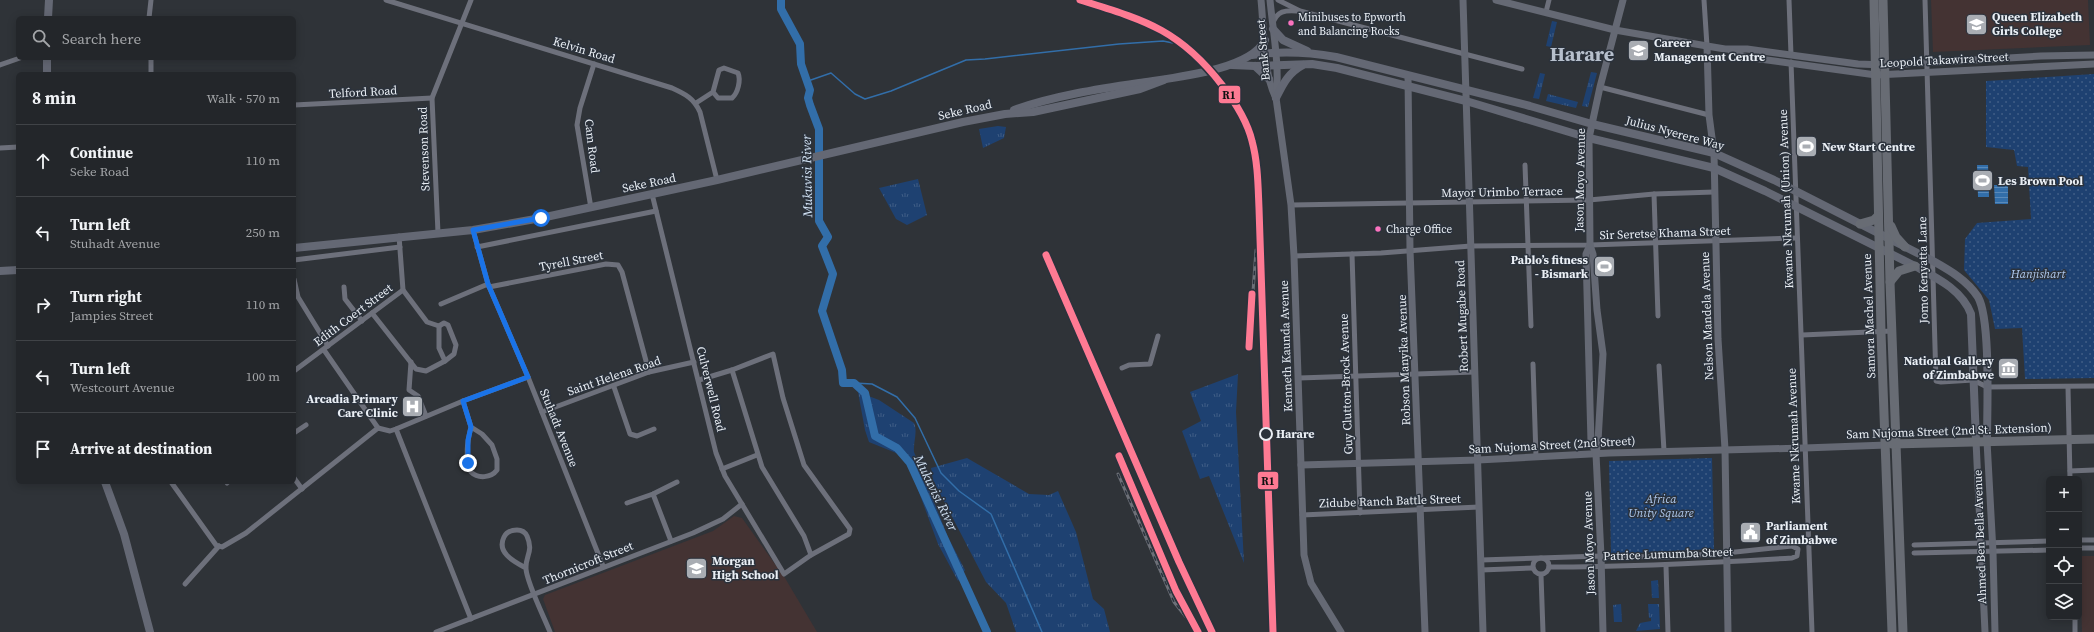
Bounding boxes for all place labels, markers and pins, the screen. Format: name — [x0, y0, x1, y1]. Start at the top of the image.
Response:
place label: Queen Elizabeth Girls College — [1992, 9, 2083, 39]
place label: Minibuses to Epworth and Balancing Rocks — [1298, 10, 1406, 39]
school or university icon: Queen Elizabeth Girls College — [1964, 11, 1990, 37]
marker: Minibuses to Epworth and Balancing Rocks — [1286, 18, 1296, 28]
place label: Career Management Centre — [1654, 35, 1765, 65]
school or university icon: Career Management Centre — [1626, 37, 1652, 63]
sports icon: New Start Centre — [1793, 134, 1819, 160]
place label: New Start Centre — [1822, 139, 1915, 155]
sports icon: Les Brown Pool — [1970, 168, 1996, 194]
place label: Les Brown Pool — [1998, 173, 2083, 189]
place label: Charge Office — [1386, 222, 1453, 237]
marker: Charge Office — [1373, 224, 1383, 234]
place label: Pablo’s fitness - Bismark — [1511, 252, 1589, 282]
sports icon: Pablo’s fitness - Bismark — [1591, 254, 1617, 280]
place label: National Gallery of Zimbabwe — [1904, 353, 1995, 383]
museum icon: National Gallery of Zimbabwe — [1996, 355, 2022, 381]
place label: Arcadia Primary Care Clinic — [306, 391, 399, 421]
hospital icon: Arcadia Primary Care Clinic — [400, 393, 426, 419]
place label: Harare — [1276, 426, 1315, 442]
marker: Harare — [1259, 427, 1273, 441]
place label: Parliament of Zimbabwe — [1766, 518, 1837, 548]
public building icon: Parliament of Zimbabwe — [1737, 520, 1763, 546]
place label: Morgan High School — [712, 553, 779, 583]
school or university icon: Morgan High School — [683, 555, 709, 581]

